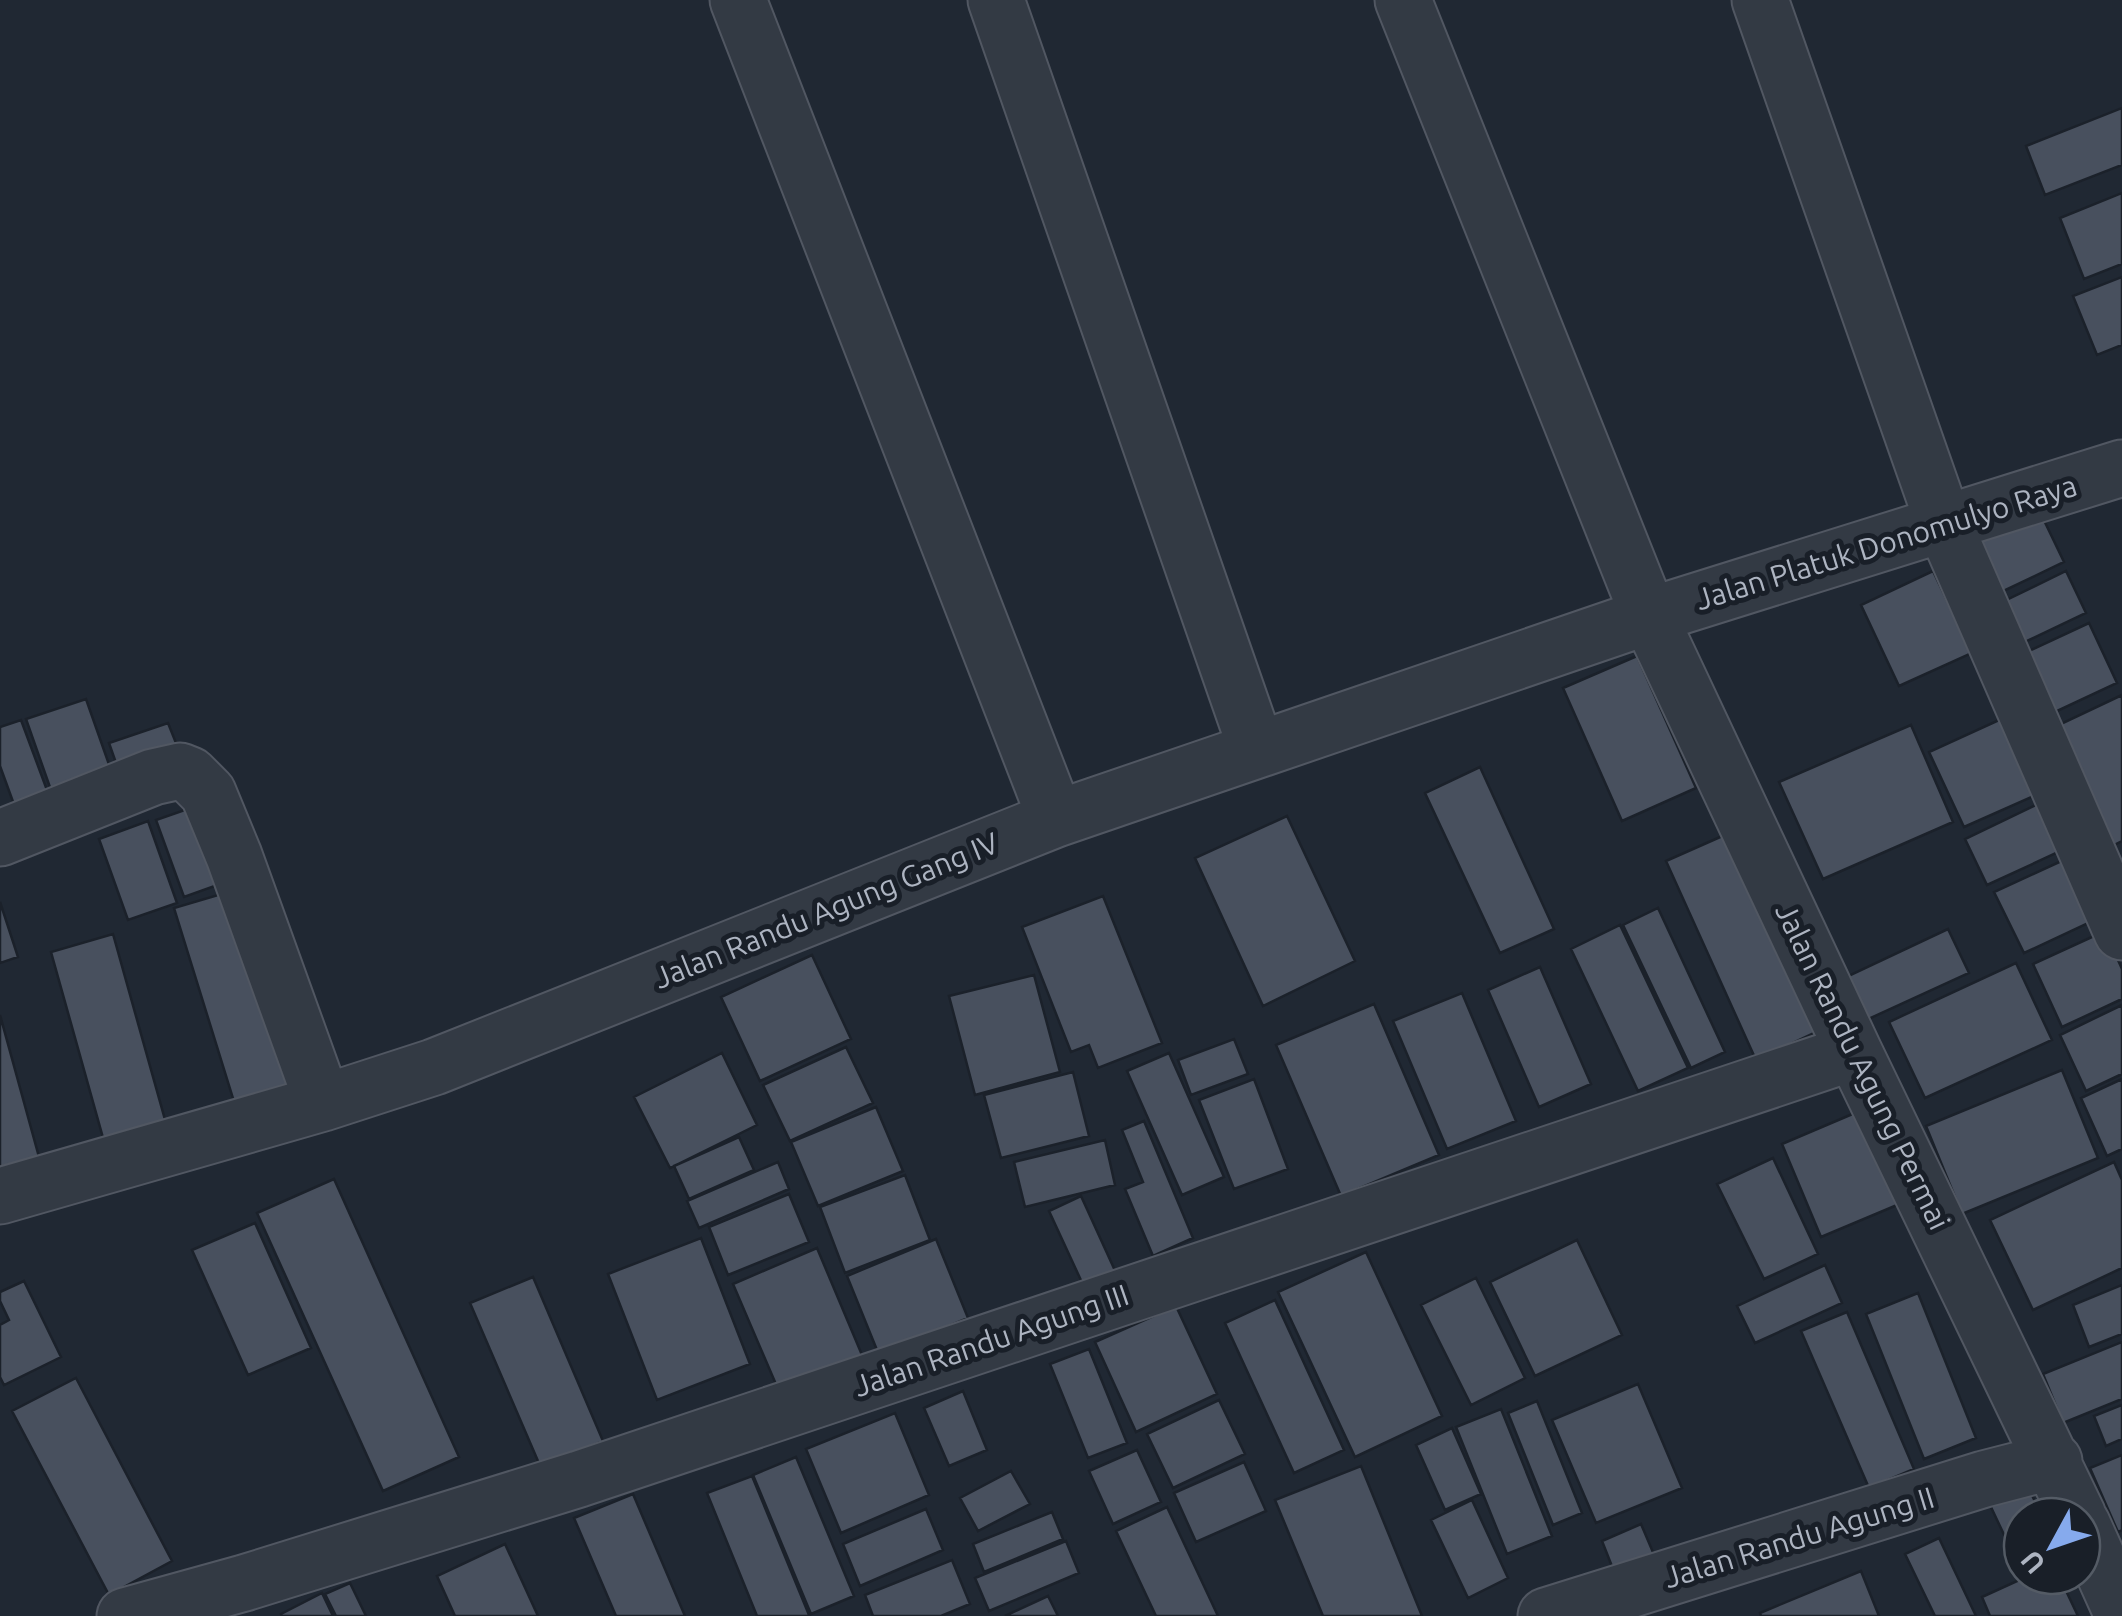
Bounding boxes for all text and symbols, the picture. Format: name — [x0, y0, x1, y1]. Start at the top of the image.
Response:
street label: Jalan Platuk Donomulyo Raya — [1691, 468, 2081, 616]
street label: Jalan Randu Agung Gang IV — [649, 825, 1003, 995]
street label: Jalan Randu Agung Permai — [1769, 897, 1957, 1235]
street label: Jalan Randu Agung III — [849, 1277, 1133, 1403]
street label: Jalan Randu Agung II — [1660, 1480, 1938, 1594]
north arrow — [2002, 1496, 2102, 1596]
text: U — [2014, 1545, 2051, 1580]

